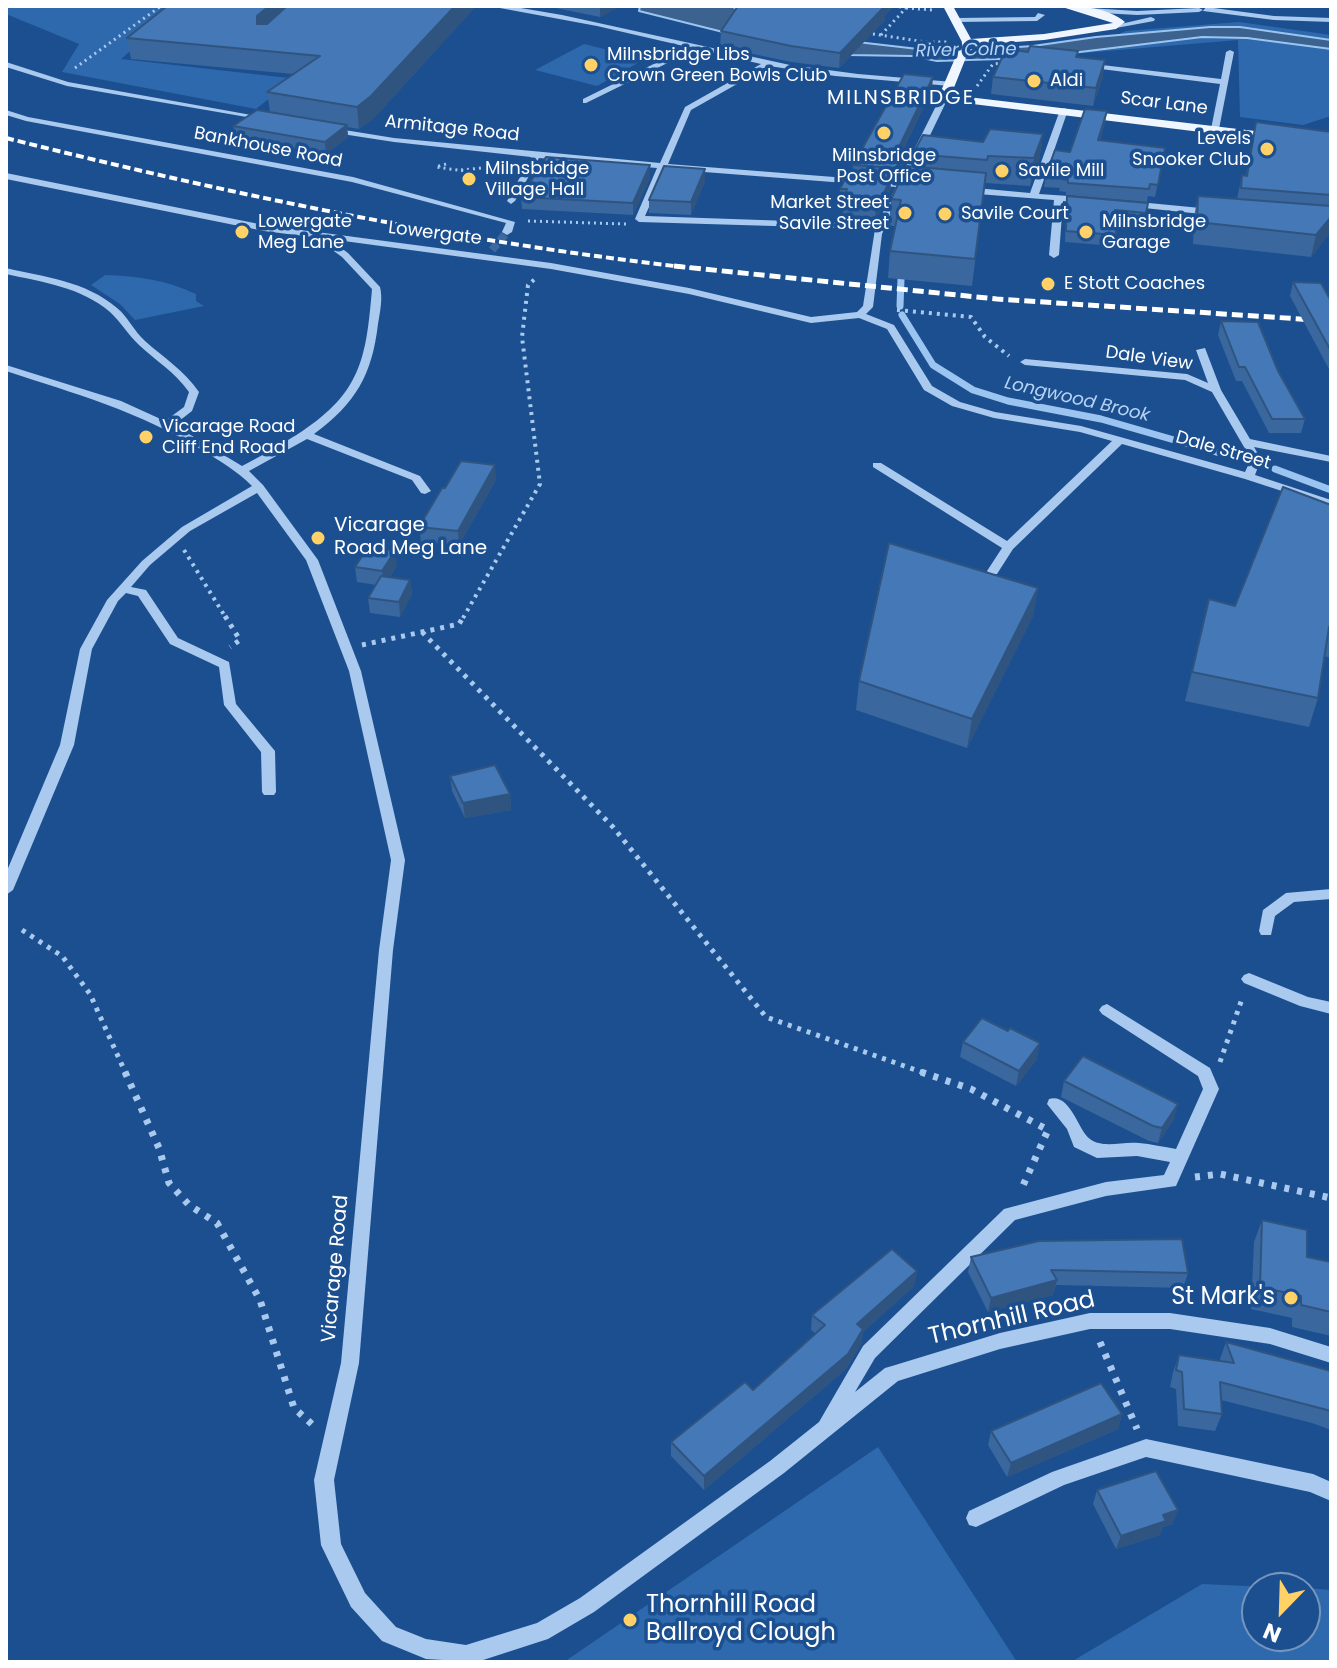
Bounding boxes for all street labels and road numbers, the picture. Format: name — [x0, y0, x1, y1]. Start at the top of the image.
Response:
street label: Scar Lane — [1119, 88, 1209, 120]
street label: Armitage Road — [384, 111, 520, 147]
street label: Bankhouse Road — [192, 123, 344, 173]
street label: Lowergate — [387, 218, 483, 250]
street label: Dale View — [1104, 342, 1194, 376]
street label: Dale Street — [1173, 427, 1273, 475]
street label: Vicarage Road — [318, 1194, 354, 1344]
street label: Thornhill Road — [926, 1286, 1098, 1352]

